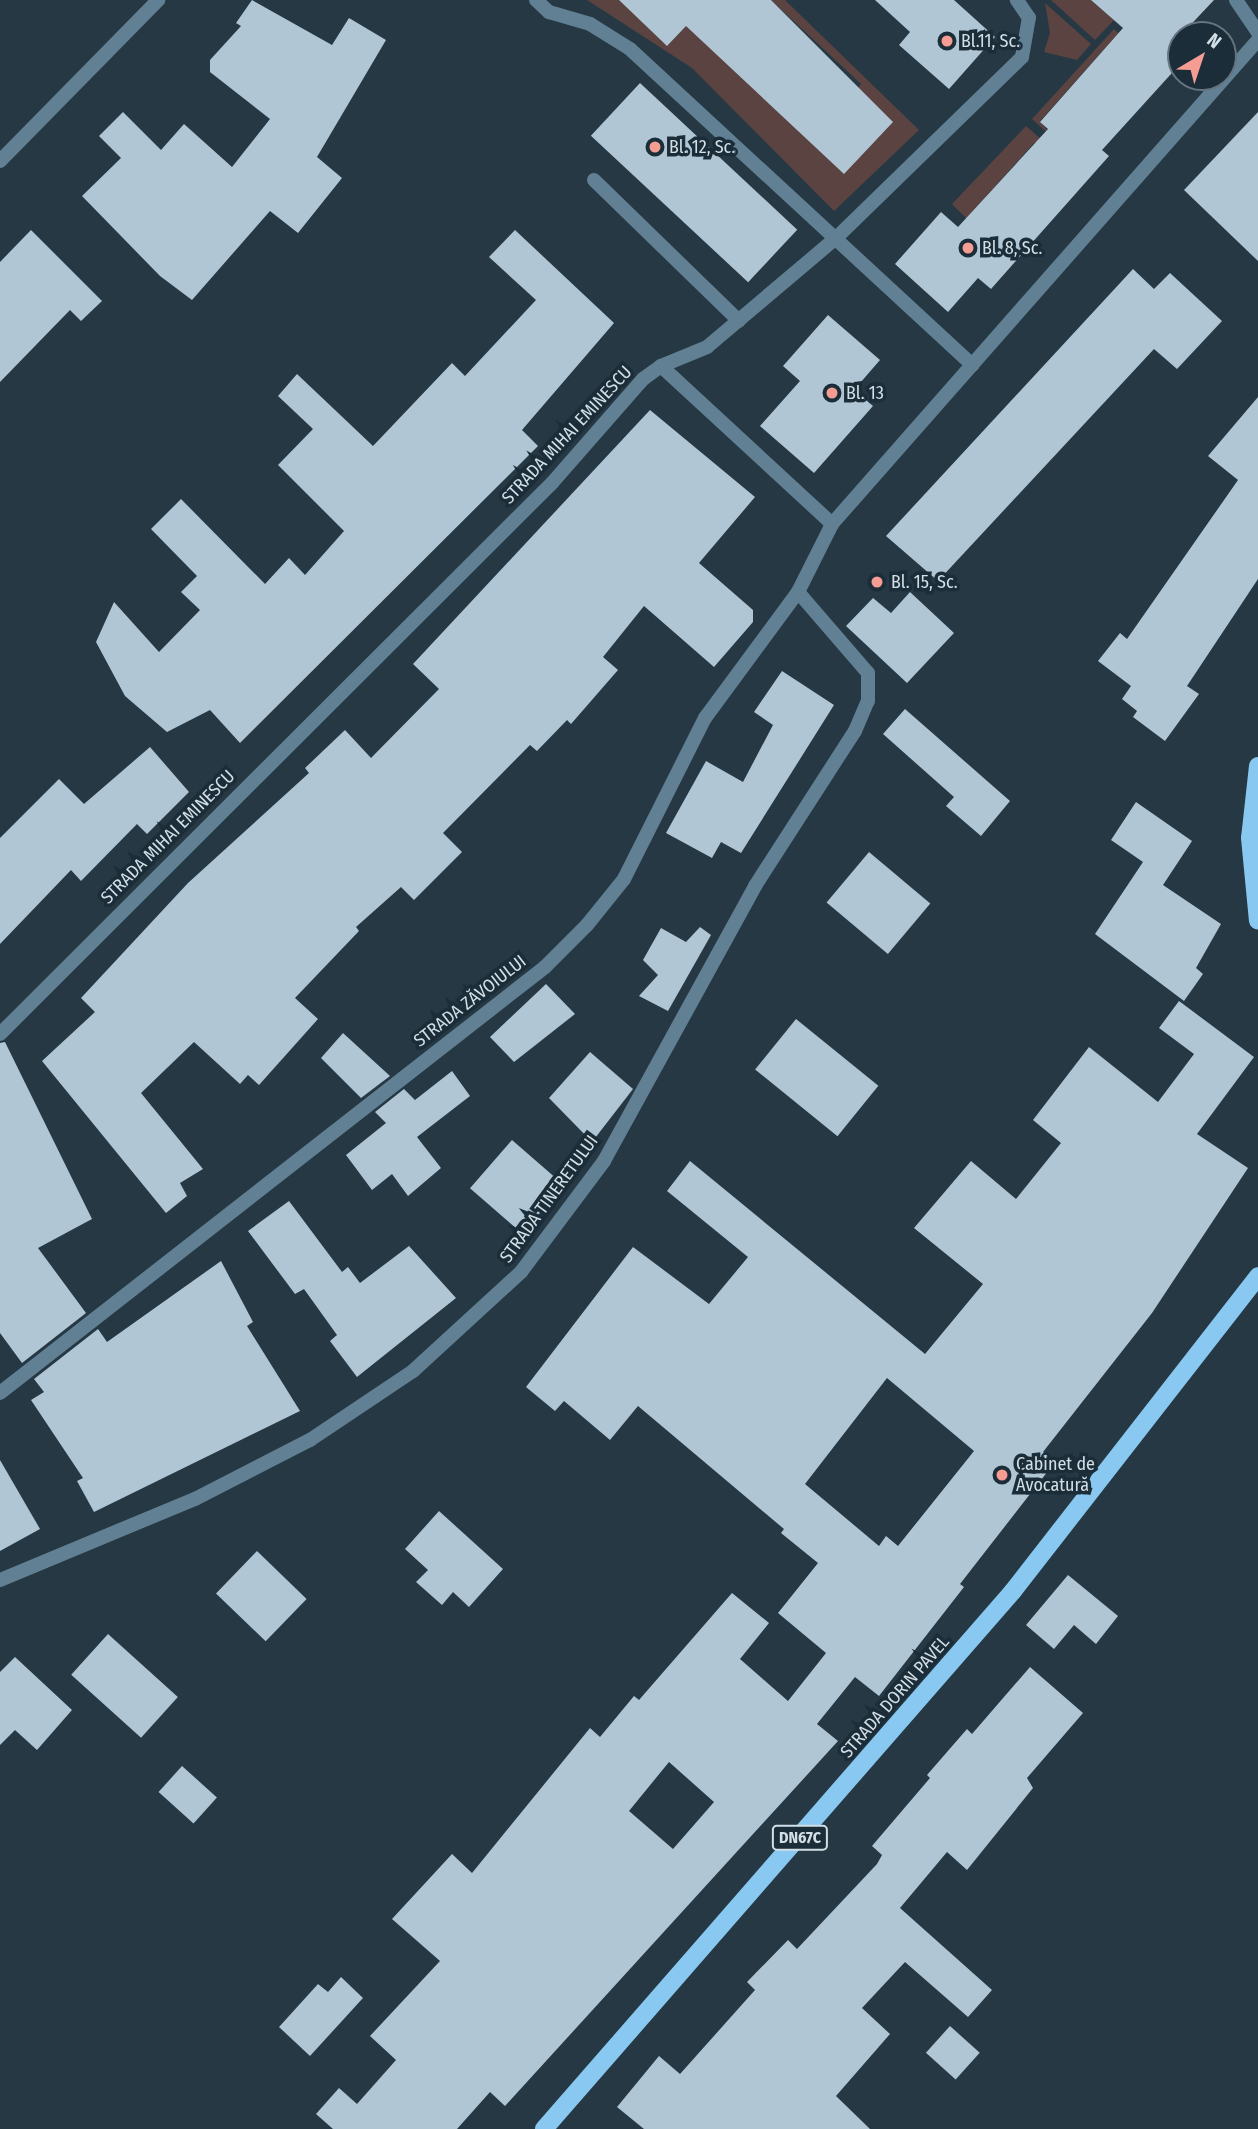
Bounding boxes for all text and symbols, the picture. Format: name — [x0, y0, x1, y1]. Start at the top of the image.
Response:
north arrow — [1167, 21, 1237, 91]
text: N — [1203, 28, 1226, 53]
place label: Bl.11, Sc. — [961, 30, 1020, 52]
marker: Bl.11, Sc. — [939, 33, 955, 49]
place label: Bl. 12, Sc. — [669, 136, 735, 158]
marker: Bl. 12, Sc. — [647, 139, 663, 155]
place label: Bl. 8, Sc. — [982, 237, 1042, 259]
marker: Bl. 8, Sc. — [960, 240, 976, 256]
street label: STRADA MIHAI EMINESCU — [498, 362, 636, 508]
place label: Bl. 13 — [846, 382, 884, 404]
marker: Bl. 13 — [824, 385, 840, 401]
place label: Bl. 15, Sc. — [891, 571, 958, 593]
marker: Bl. 15, Sc. — [869, 574, 885, 590]
street label: STRADA MIHAI EMINESCU — [97, 766, 239, 908]
street label: STRADA ZĂVOIULUI — [410, 951, 530, 1051]
street label: STRADA TINERETULUI — [495, 1131, 603, 1267]
place label: Cabinet de Avocatură — [1016, 1454, 1095, 1496]
marker: Cabinet de Avocatură — [994, 1467, 1010, 1483]
street label: STRADA DORIN PAVEL — [836, 1632, 954, 1762]
road number: DN67C — [770, 1826, 830, 1850]

